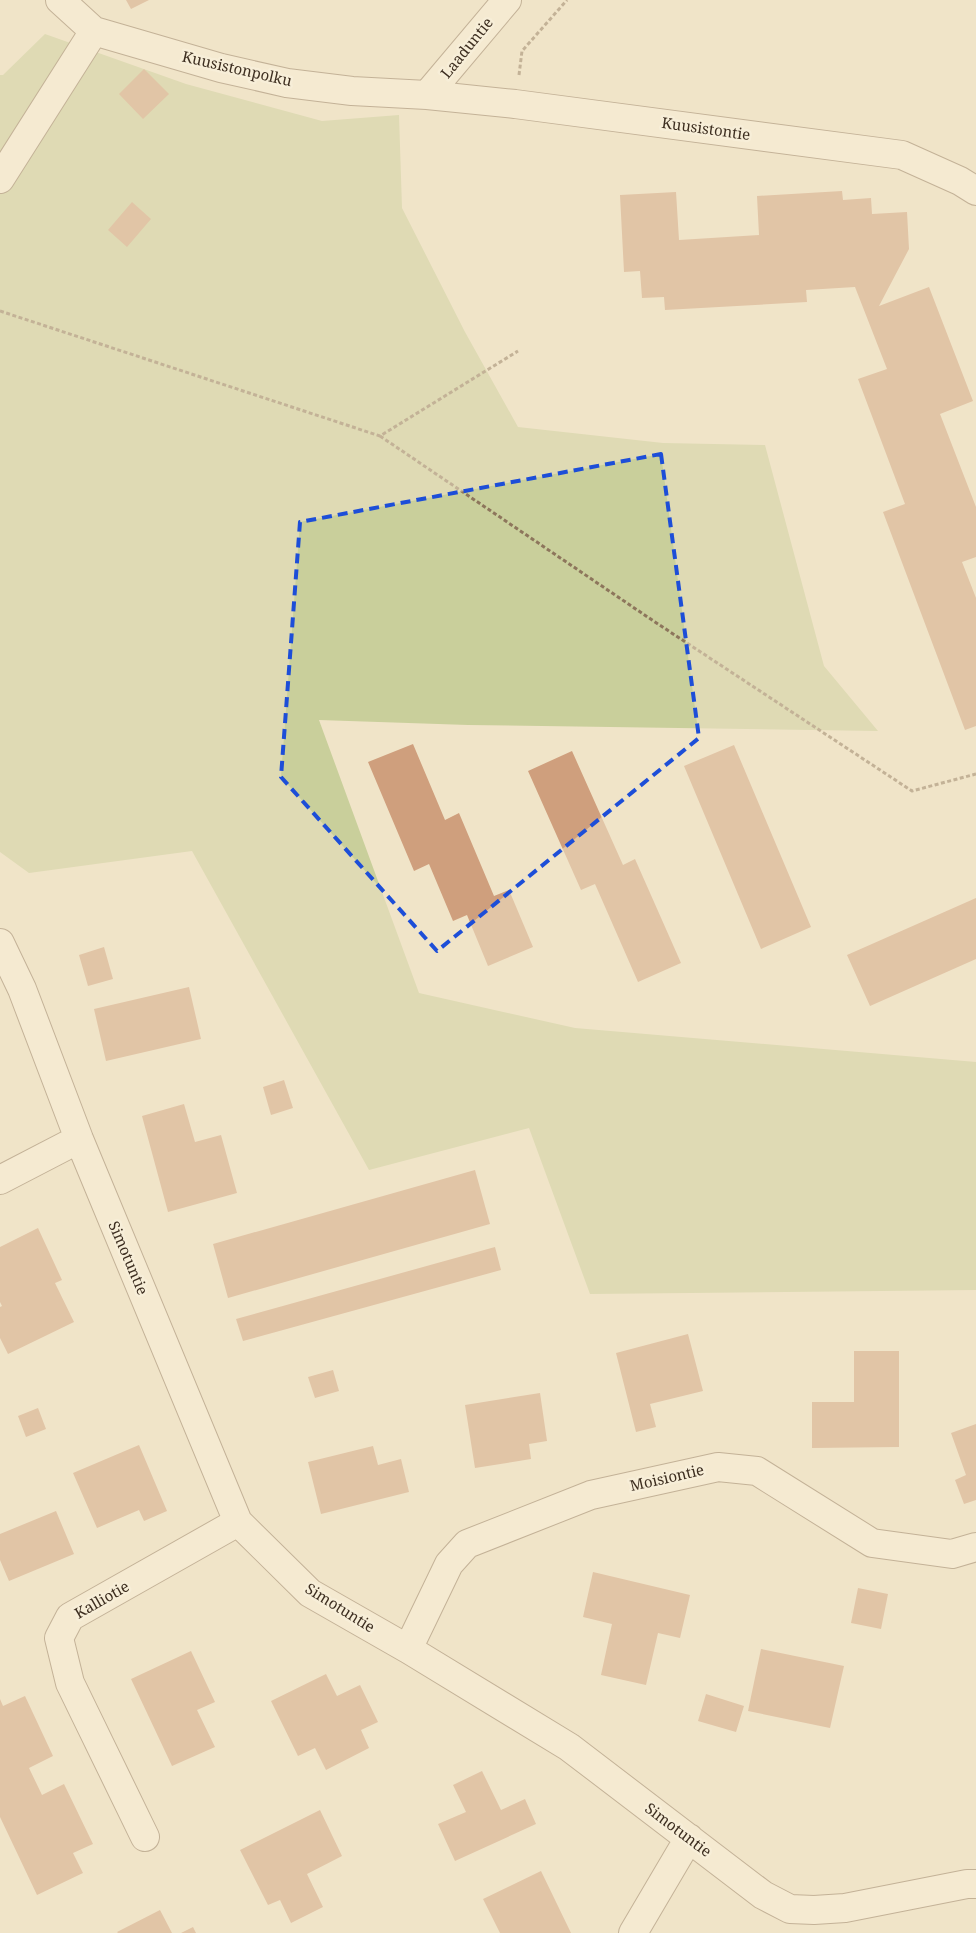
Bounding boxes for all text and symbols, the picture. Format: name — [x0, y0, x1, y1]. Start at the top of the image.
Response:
street label: Laaduntie — [436, 13, 497, 82]
street label: Kuusistonpolku — [180, 46, 294, 90]
street label: Kuusistontie — [661, 112, 752, 144]
street label: Simotuntie — [104, 1218, 153, 1298]
street label: Moisiontie — [628, 1459, 706, 1495]
street label: Kalliotie — [71, 1576, 132, 1623]
street label: Simotuntie — [302, 1578, 379, 1636]
street label: Simotuntie — [641, 1798, 716, 1861]

